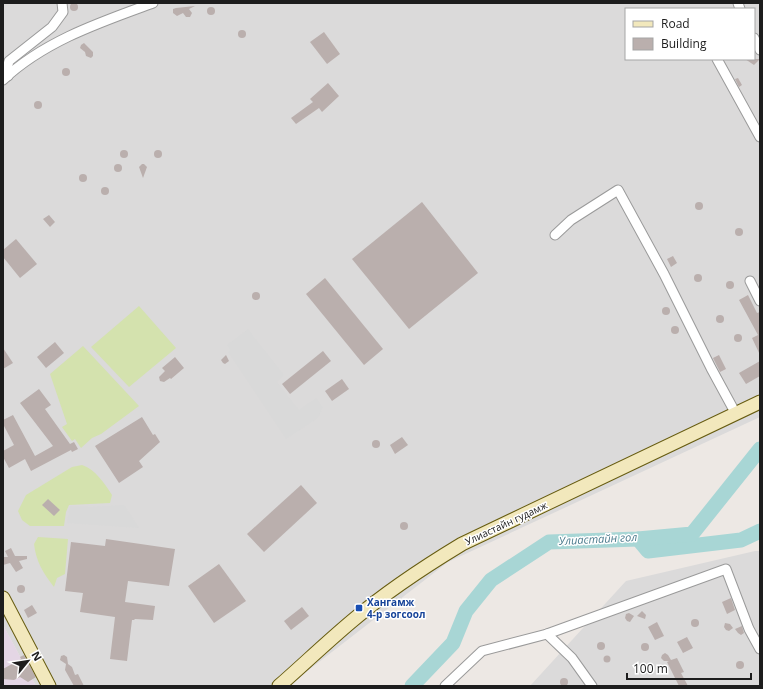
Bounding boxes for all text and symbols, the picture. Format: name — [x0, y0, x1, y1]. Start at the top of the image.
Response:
legend — [625, 8, 755, 60]
text: Road — [661, 15, 690, 32]
text: Building — [661, 35, 707, 52]
street label: Улиастайн гудамж — [462, 497, 550, 548]
water label: Улиастайн гол — [557, 529, 638, 548]
place label: Хангамж 4-р зогсоол — [367, 595, 425, 621]
marker: Хангамж 4-р зогсоол — [354, 603, 364, 613]
north arrow — [8, 641, 48, 681]
text: N — [28, 648, 46, 663]
scale bar — [627, 655, 751, 681]
text: 100 m — [633, 660, 668, 677]

